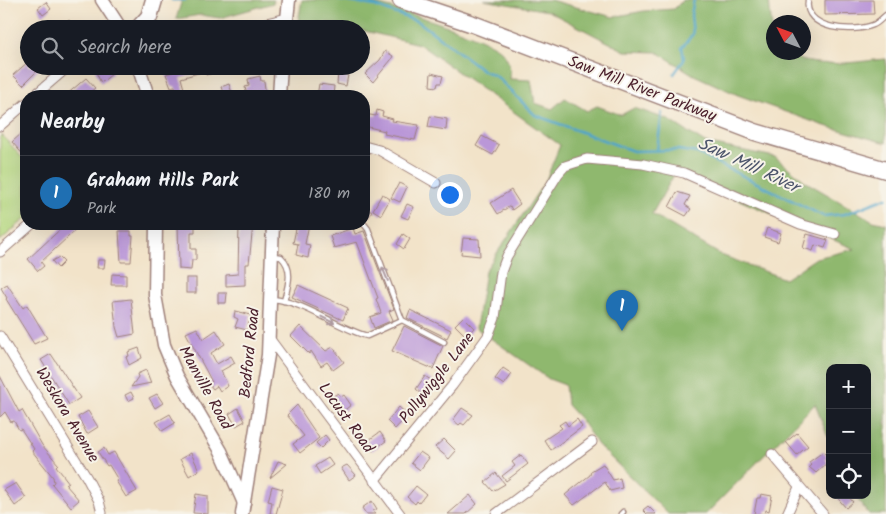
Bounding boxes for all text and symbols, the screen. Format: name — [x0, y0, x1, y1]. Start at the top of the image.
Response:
north arrow — [766, 15, 811, 60]
search box — [20, 20, 370, 75]
text: Search here — [78, 33, 172, 63]
icon: search — [38, 34, 66, 62]
street label: Saw Mill River Parkway — [564, 49, 720, 129]
text: Nearby — [40, 106, 105, 139]
water label: Saw Mill River — [693, 130, 807, 204]
text: Graham Hills Park — [87, 166, 238, 196]
text: 1 — [54, 181, 58, 206]
text: 180 m — [308, 181, 350, 206]
your location — [437, 182, 463, 208]
text: Park — [87, 196, 116, 221]
one-way arrow — [380, 267, 390, 282]
pin: 1 — [606, 290, 638, 331]
street label: Bedford Road — [233, 306, 267, 399]
one-way arrow — [320, 316, 335, 325]
street label: Pollywiggle Lane — [393, 327, 481, 429]
street label: Manville Road — [172, 341, 239, 436]
street label: Weskora Avenue — [29, 362, 105, 468]
map controls — [826, 364, 871, 499]
button: + — [826, 364, 871, 409]
street label: Locust Road — [312, 377, 381, 459]
button: − — [826, 409, 871, 454]
button: locate — [826, 454, 871, 499]

